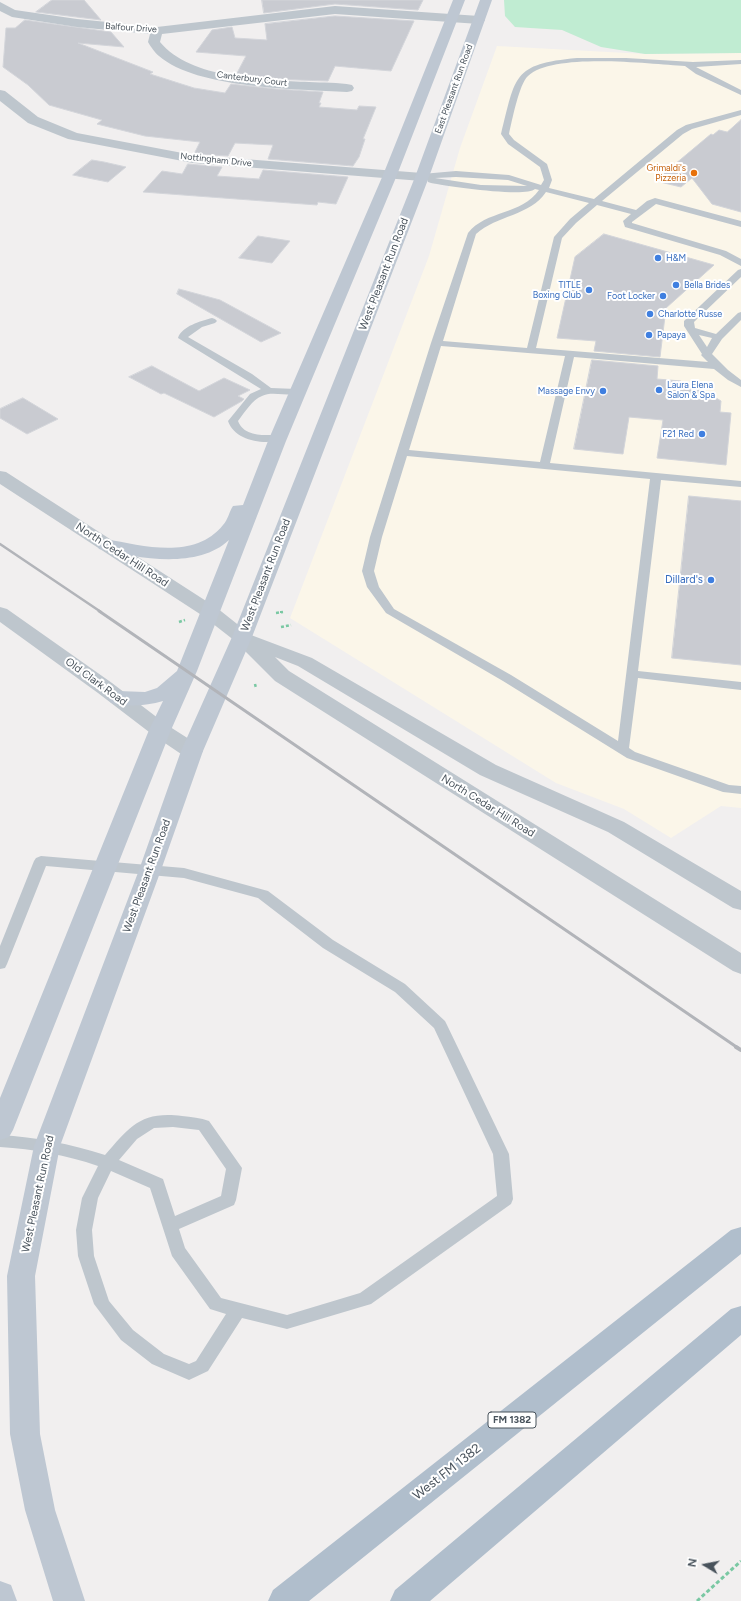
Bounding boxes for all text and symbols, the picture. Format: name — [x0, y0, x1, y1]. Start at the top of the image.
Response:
street label: Balfour Drive — [105, 21, 157, 35]
street label: East Pleasant Run Road — [433, 43, 475, 135]
street label: Canterbury Court — [216, 69, 288, 89]
street label: Nottingham Drive — [180, 151, 252, 169]
place label: Grimaldi's Pizzeria — [646, 163, 686, 184]
marker: Grimaldi's Pizzeria — [689, 168, 699, 178]
street label: West Pleasant Run Road — [356, 216, 412, 332]
marker: H&M — [653, 253, 663, 263]
place label: H&M — [666, 253, 686, 263]
place label: TITLE Boxing Club — [533, 280, 581, 301]
marker: Bella Brides — [671, 280, 681, 290]
place label: Bella Brides — [684, 280, 730, 290]
marker: TITLE Boxing Club — [584, 285, 594, 295]
place label: Foot Locker — [607, 291, 655, 301]
marker: Foot Locker — [658, 291, 668, 301]
marker: Charlotte Russe — [645, 309, 655, 319]
place label: Charlotte Russe — [658, 309, 722, 319]
marker: Papaya — [644, 330, 654, 340]
place label: Papaya — [657, 330, 686, 340]
place label: Laura Elena Salon & Spa — [667, 380, 715, 401]
marker: Laura Elena Salon & Spa — [654, 385, 664, 395]
place label: Massage Envy — [538, 386, 595, 396]
marker: Massage Envy — [598, 386, 608, 396]
place label: F21 Red — [662, 429, 694, 439]
marker: F21 Red — [697, 429, 707, 439]
street label: West Pleasant Run Road — [238, 517, 294, 633]
street label: North Cedar Hill Road — [73, 520, 171, 590]
place label: Dillard's — [665, 573, 703, 587]
marker: Dillard's — [706, 575, 716, 585]
street label: Old Clark Road — [63, 655, 129, 709]
street label: North Cedar Hill Road — [439, 772, 537, 840]
street label: West Pleasant Run Road — [120, 818, 174, 934]
street label: West Pleasant Run Road — [19, 1134, 57, 1254]
road number: FM 1382 — [488, 1412, 536, 1428]
street label: West FM 1382 — [410, 1441, 484, 1503]
north arrow — [685, 1545, 725, 1585]
text: N — [686, 1558, 700, 1568]

